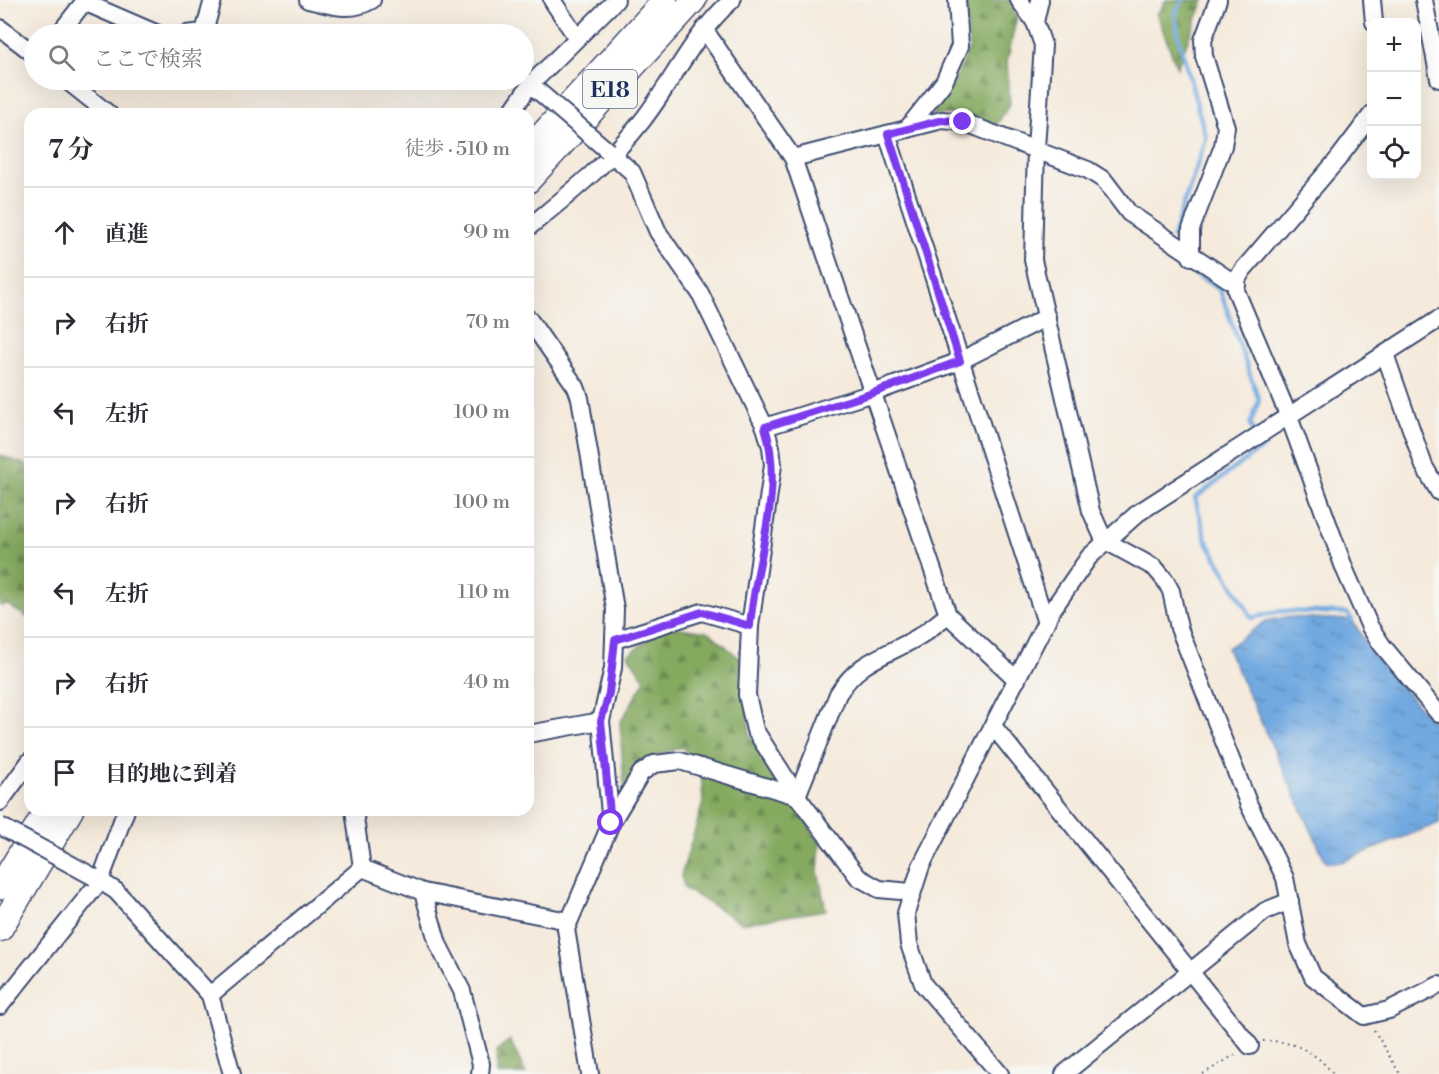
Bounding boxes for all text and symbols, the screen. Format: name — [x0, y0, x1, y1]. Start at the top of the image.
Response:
map controls — [1367, 18, 1421, 180]
button: + — [1367, 18, 1421, 72]
search box — [24, 24, 534, 90]
icon: search — [45, 41, 78, 74]
text: ここで検索 — [93, 46, 203, 73]
road number: E18 — [583, 70, 637, 108]
button: − — [1367, 72, 1421, 126]
route end — [949, 108, 975, 134]
button: locate — [1367, 126, 1421, 180]
text: 7 分 — [48, 134, 94, 166]
text: 徒歩 · 510 m — [405, 137, 510, 162]
icon: ahead — [48, 216, 81, 249]
text: 90 m — [463, 220, 510, 245]
text: 直進 — [105, 221, 149, 248]
icon: right — [48, 306, 81, 339]
text: 70 m — [466, 310, 510, 335]
text: 右折 — [105, 311, 149, 338]
icon: left — [48, 396, 81, 429]
text: 100 m — [454, 400, 510, 425]
text: 左折 — [105, 401, 149, 428]
icon: right — [48, 486, 81, 519]
text: 100 m — [454, 490, 510, 515]
text: 右折 — [105, 491, 149, 518]
icon: left — [48, 576, 81, 609]
text: 110 m — [458, 580, 510, 605]
text: 左折 — [105, 581, 149, 608]
icon: right — [48, 666, 81, 699]
text: 40 m — [463, 670, 510, 695]
text: 右折 — [105, 671, 149, 698]
icon: arrive — [48, 756, 81, 789]
text: 目的地に到着 — [105, 761, 237, 788]
route start — [597, 809, 623, 835]

